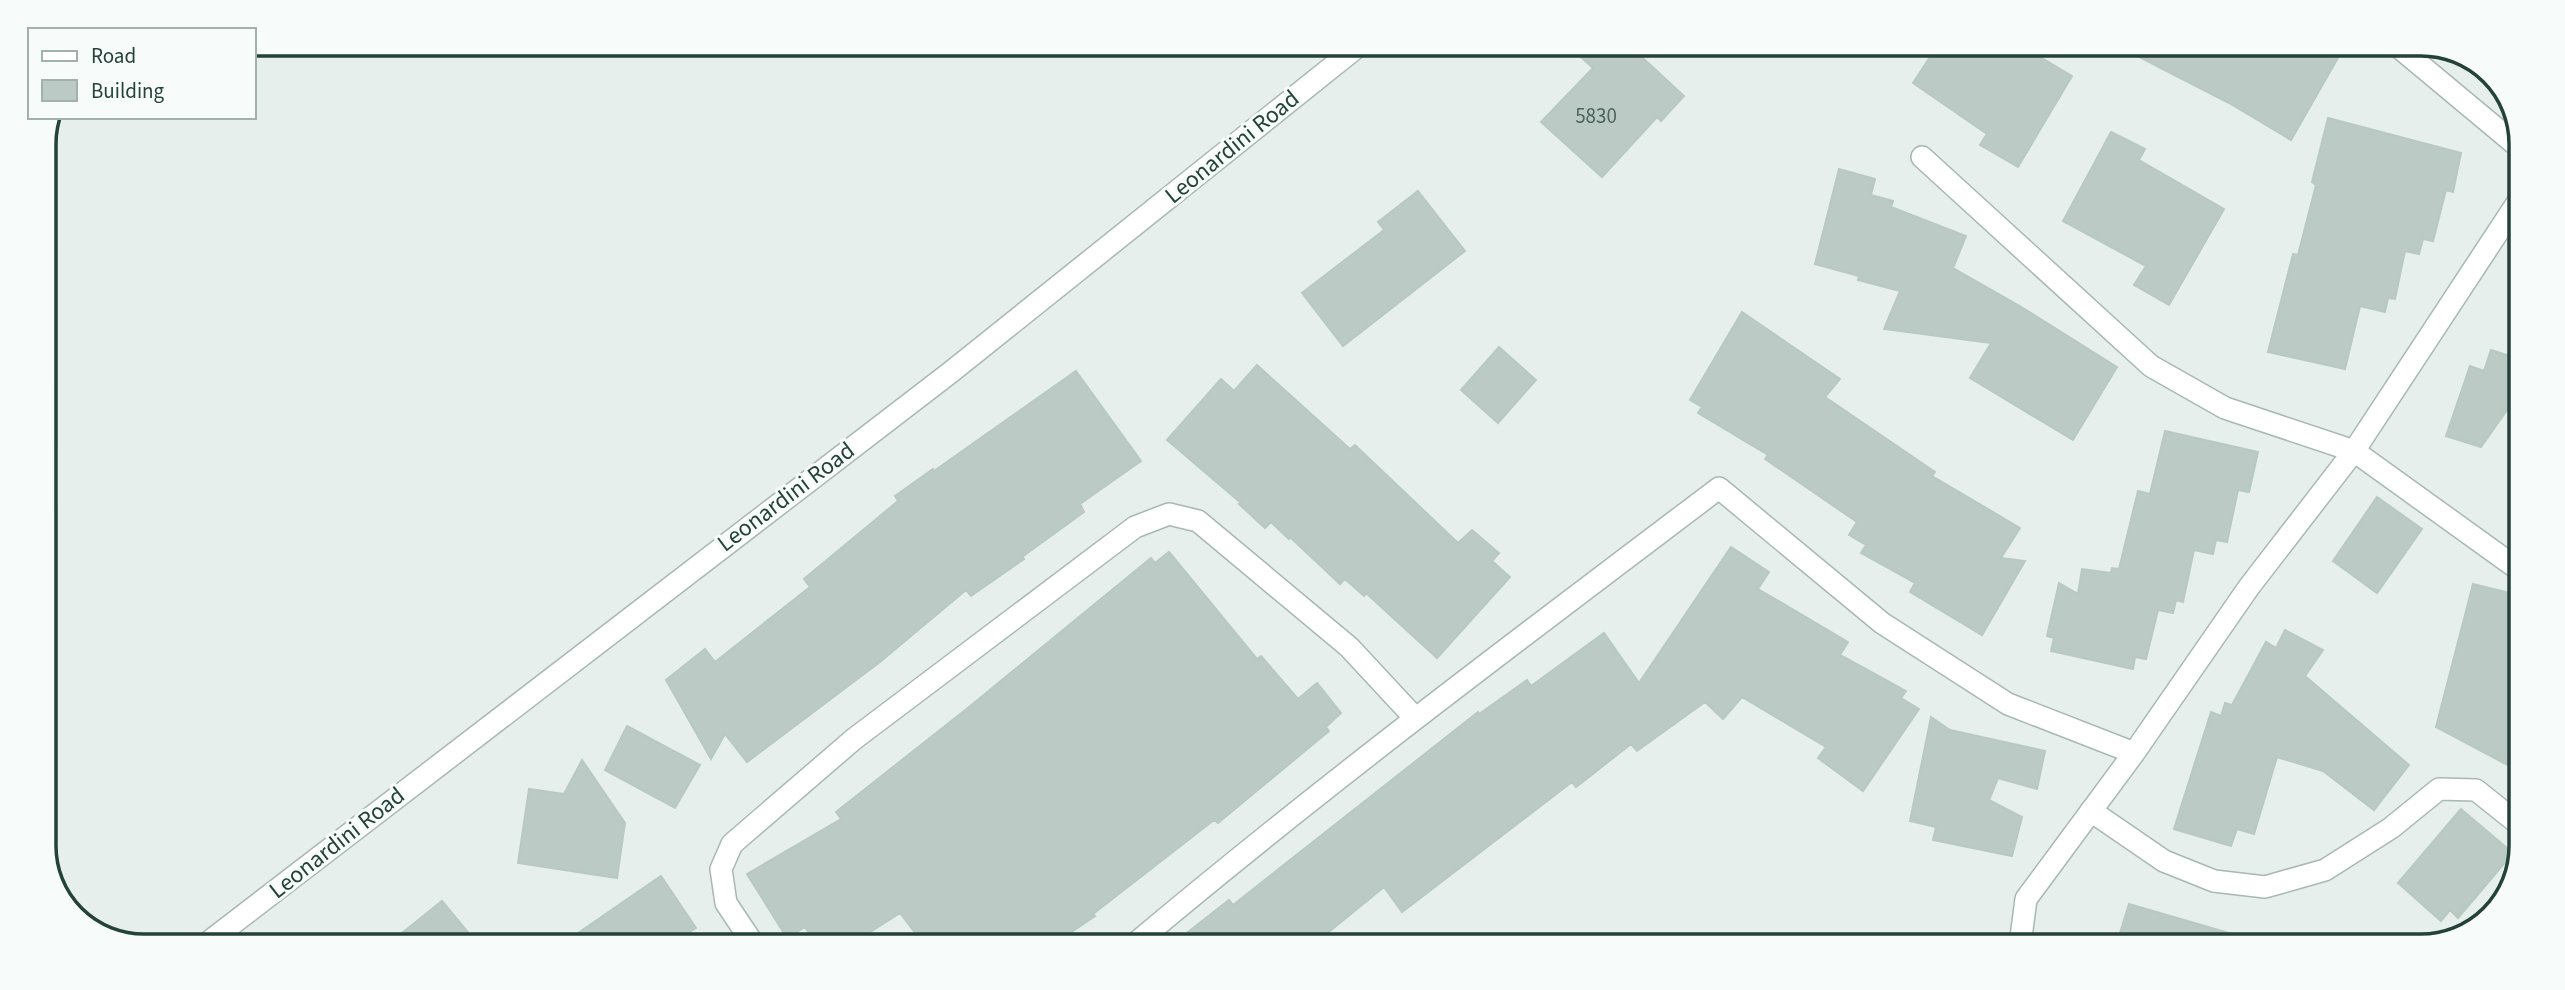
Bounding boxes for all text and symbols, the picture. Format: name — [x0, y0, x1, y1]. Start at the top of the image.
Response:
legend — [28, 28, 256, 119]
text: Road — [91, 41, 136, 71]
text: Building — [91, 76, 165, 106]
street label: Leonardini Road — [1157, 82, 1307, 212]
house number: 5830 — [1575, 101, 1617, 131]
street label: Leonardini Road — [710, 434, 862, 560]
street label: Leonardini Road — [262, 779, 412, 907]

